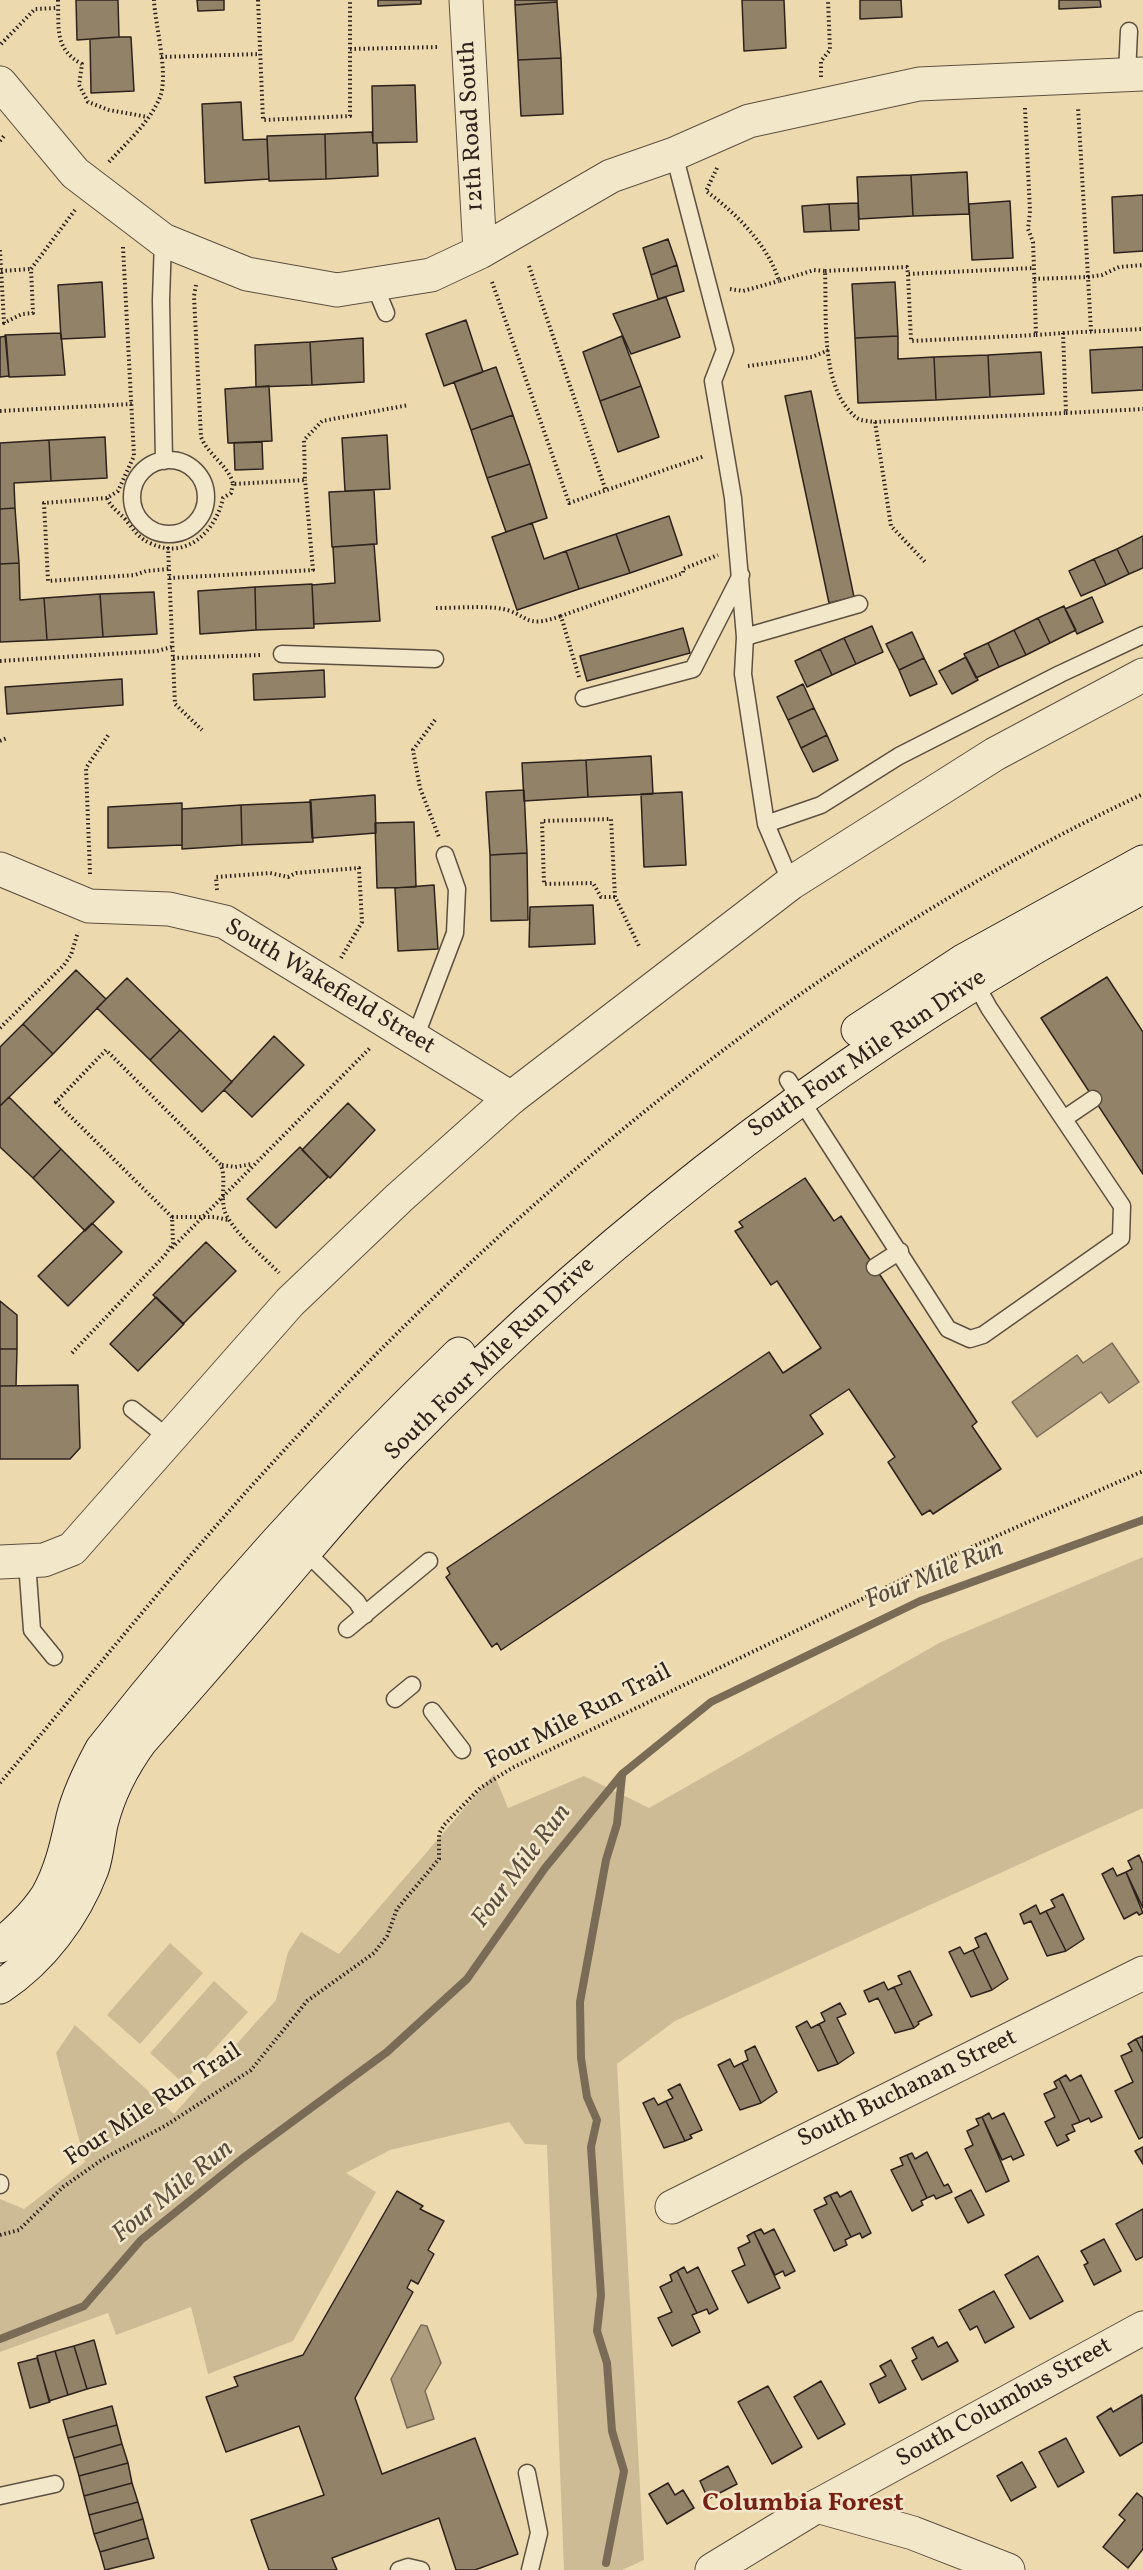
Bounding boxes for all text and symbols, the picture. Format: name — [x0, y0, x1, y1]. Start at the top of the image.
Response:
street label: 12th Road South — [454, 40, 492, 212]
street label: South Wakefield Street — [219, 914, 439, 1062]
street label: South Four Mile Run Drive — [743, 964, 993, 1146]
street label: South Four Mile Run Drive — [380, 1252, 602, 1468]
water label: Four Mile Run — [861, 1534, 1009, 1618]
street label: Four Mile Run Trail — [481, 1659, 677, 1777]
water label: Four Mile Run — [466, 1799, 580, 1935]
street label: South Buchanan Street — [794, 2024, 1022, 2156]
street label: Four Mile Run Trail — [60, 2038, 248, 2174]
water label: Four Mile Run — [107, 2135, 241, 2251]
street label: South Columbus Street — [892, 2333, 1118, 2475]
district label: Columbia Forest — [702, 2489, 904, 2521]

